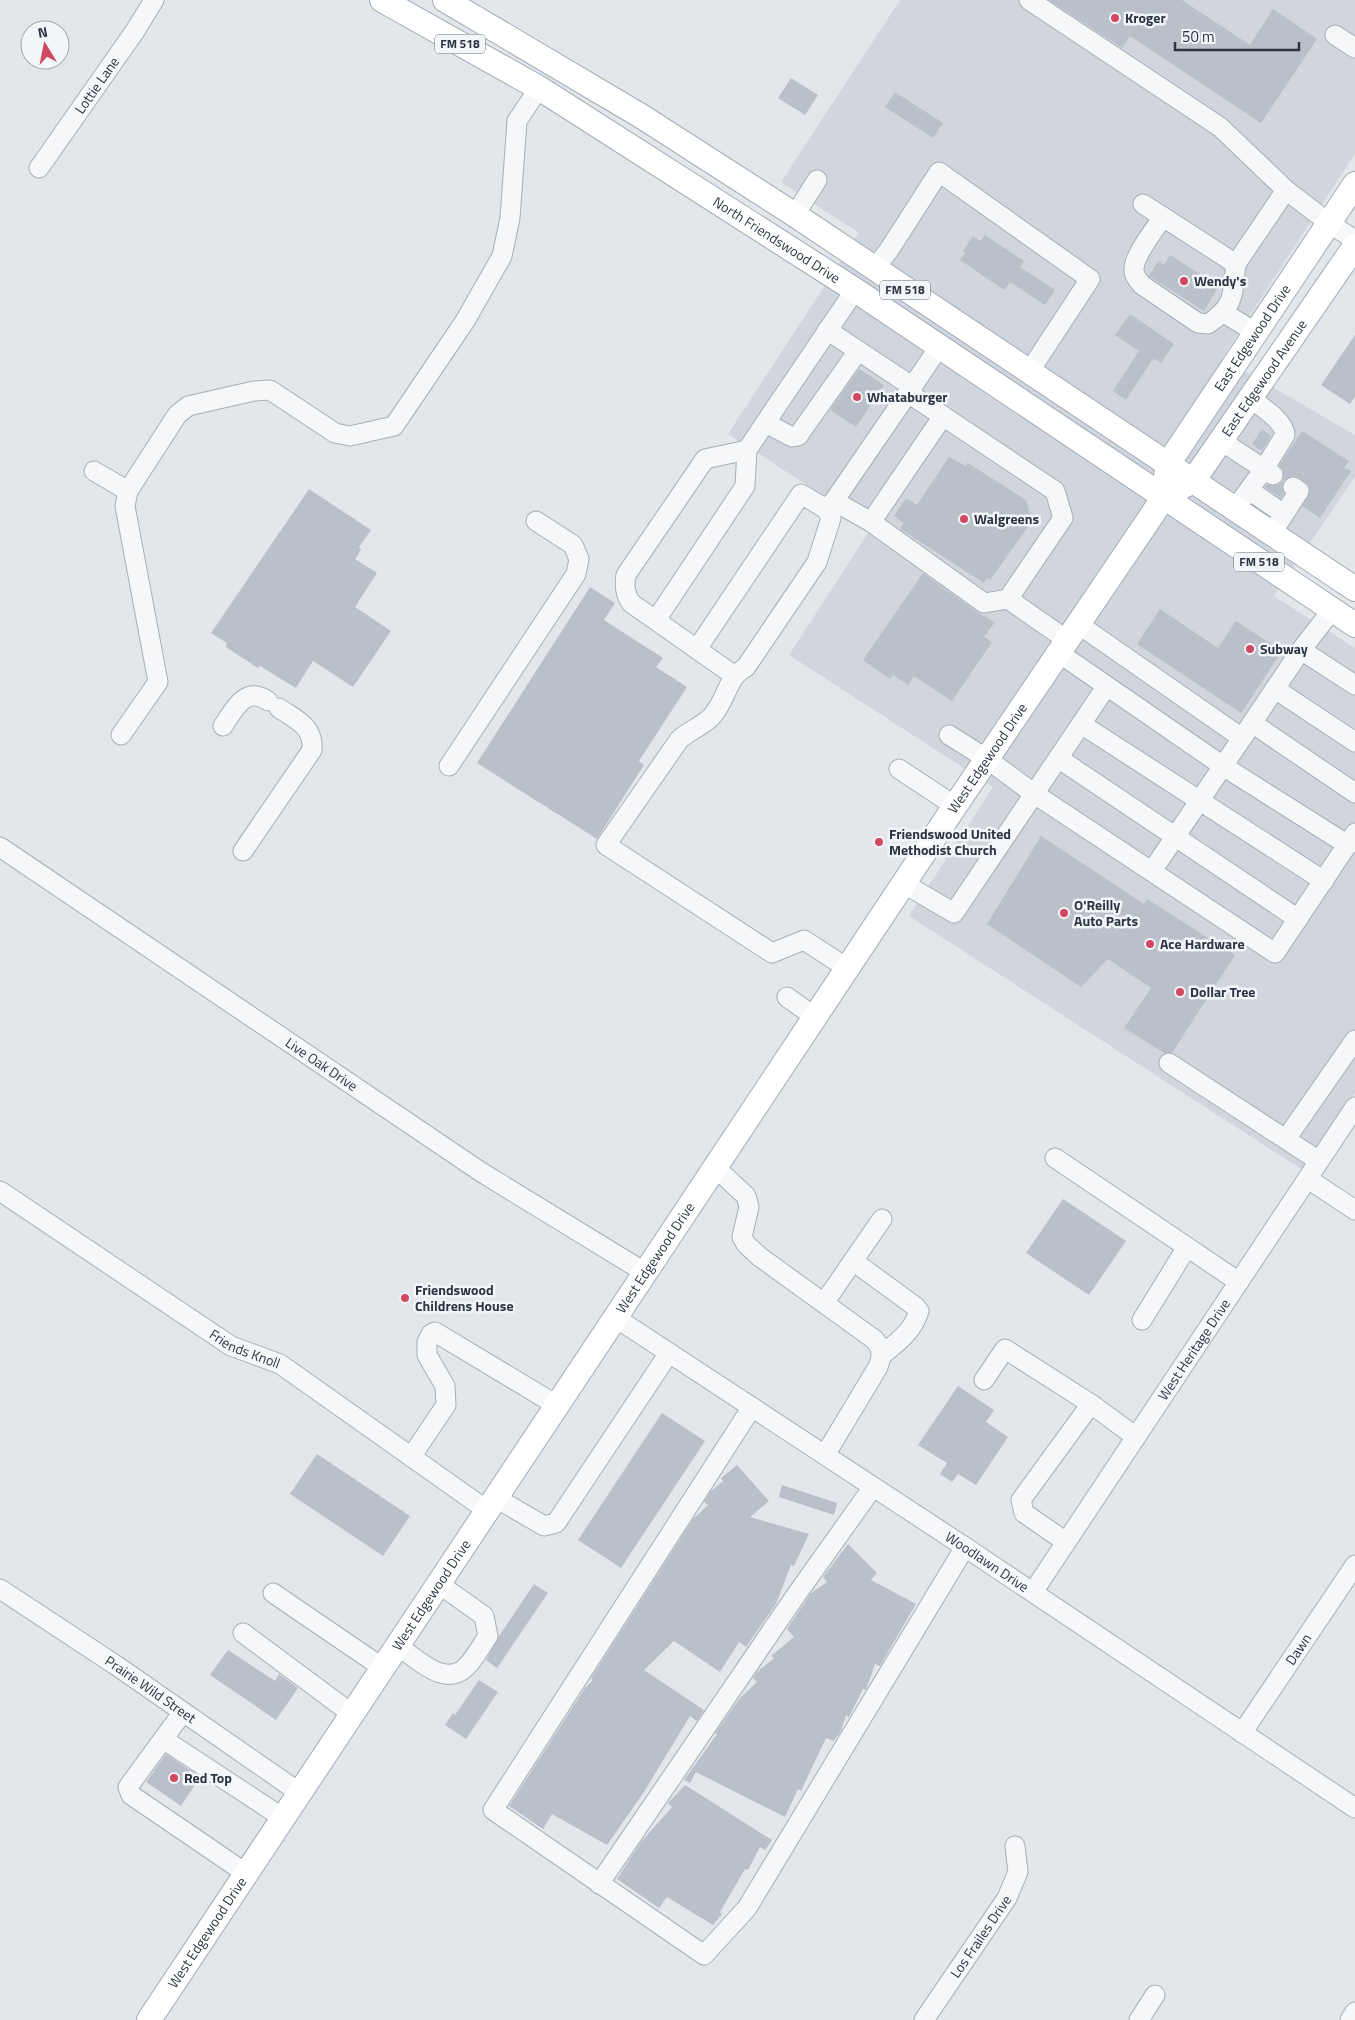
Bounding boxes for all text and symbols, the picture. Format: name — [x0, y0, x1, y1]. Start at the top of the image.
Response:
place label: Kroger — [1125, 7, 1166, 28]
marker: Kroger — [1109, 12, 1121, 24]
north arrow — [20, 20, 70, 70]
scale bar — [1175, 20, 1299, 52]
text: N — [36, 21, 49, 43]
text: 50 m — [1182, 25, 1215, 48]
road number: FM 518 — [435, 34, 485, 54]
street label: Lottie Lane — [69, 52, 124, 118]
street label: North Friendswood Drive — [709, 191, 845, 288]
place label: Wendy's — [1194, 270, 1247, 291]
marker: Wendy's — [1178, 275, 1190, 287]
road number: FM 518 — [880, 280, 930, 300]
street label: East Edgewood Drive — [1208, 280, 1295, 395]
street label: East Edgewood Avenue — [1216, 315, 1312, 440]
place label: Whataburger — [867, 386, 948, 407]
marker: Whataburger — [851, 391, 863, 403]
place label: Walgreens — [974, 508, 1039, 529]
marker: Walgreens — [958, 513, 970, 525]
road number: FM 518 — [1234, 552, 1284, 572]
place label: Subway — [1260, 638, 1308, 659]
marker: Subway — [1244, 643, 1256, 655]
street label: West Edgewood Drive — [942, 698, 1032, 817]
place label: Friendswood United Methodist Church — [889, 823, 1011, 860]
marker: Friendswood United Methodist Church — [873, 836, 885, 848]
place label: O'Reilly Auto Parts — [1074, 894, 1138, 931]
marker: O'Reilly Auto Parts — [1058, 907, 1070, 919]
place label: Ace Hardware — [1160, 933, 1245, 954]
marker: Ace Hardware — [1144, 938, 1156, 950]
place label: Dollar Tree — [1190, 981, 1256, 1002]
marker: Dollar Tree — [1174, 986, 1186, 998]
street label: Live Oak Drive — [281, 1032, 362, 1096]
street label: West Edgewood Drive — [610, 1198, 699, 1317]
place label: Friendswood Childrens House — [415, 1279, 514, 1316]
marker: Friendswood Childrens House — [399, 1292, 411, 1304]
street label: West Heritage Drive — [1152, 1294, 1235, 1404]
street label: Friends Knoll — [205, 1323, 283, 1373]
street label: Woodlawn Drive — [941, 1526, 1033, 1597]
street label: West Edgewood Drive — [386, 1535, 475, 1655]
street label: Dawn — [1280, 1629, 1316, 1669]
street label: Prairie Wild Street — [101, 1650, 201, 1728]
place label: Red Top — [184, 1767, 232, 1788]
marker: Red Top — [168, 1772, 180, 1784]
street label: West Edgewood Drive — [162, 1872, 251, 1992]
street label: Los Frailes Drive — [945, 1891, 1016, 1982]

